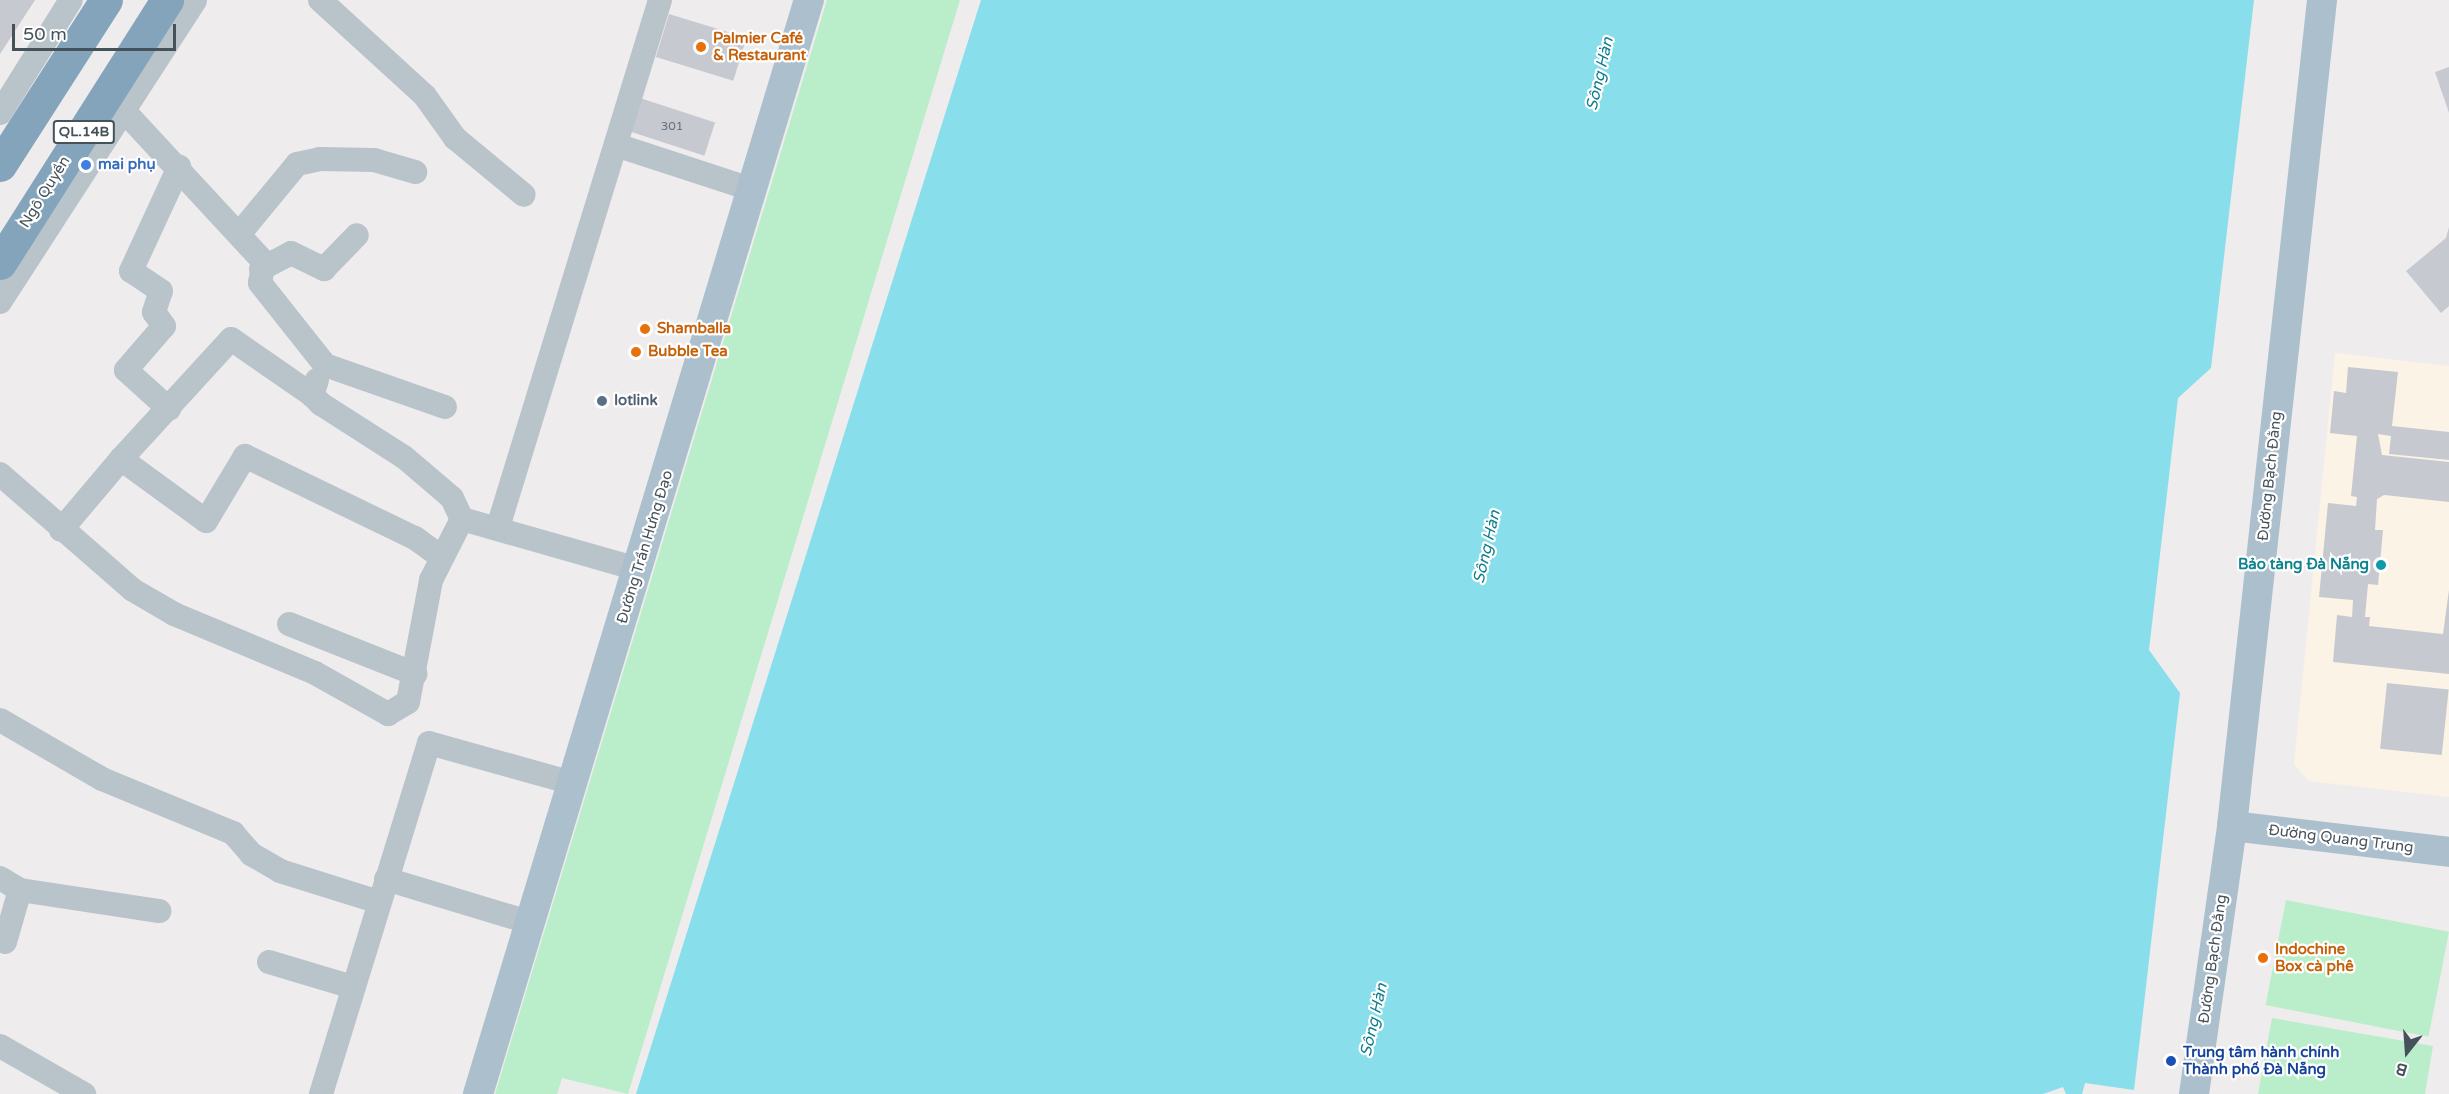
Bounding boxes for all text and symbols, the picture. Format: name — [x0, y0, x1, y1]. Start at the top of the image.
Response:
scale bar — [15, 12, 178, 50]
text: 50 m — [23, 23, 67, 45]
place label: Palmier Café & Restaurant — [713, 29, 806, 64]
water label: Sông Hàn — [1582, 36, 1618, 112]
marker: Palmier Café & Restaurant — [694, 40, 708, 54]
house number: 301 — [661, 120, 683, 134]
road number: QL.14B — [52, 121, 116, 143]
street label: Ngô Quyền — [16, 153, 74, 231]
place label: mai phụ — [98, 156, 156, 174]
marker: mai phụ — [79, 158, 93, 172]
place label: Shamballa — [657, 320, 731, 338]
marker: Shamballa — [638, 322, 652, 336]
place label: Bubble Tea — [648, 343, 728, 361]
marker: Bubble Tea — [629, 345, 643, 359]
place label: Iotlink — [614, 392, 658, 410]
marker: Iotlink — [595, 394, 609, 408]
street label: Đường Bạch Đằng — [2254, 410, 2286, 542]
street label: Đường Trần Hưng Đạo — [613, 468, 677, 626]
water label: Sông Hàn — [1469, 509, 1505, 585]
place label: Bảo tàng Đà Nẵng — [2238, 556, 2369, 574]
marker: Bảo tàng Đà Nẵng — [2374, 558, 2388, 572]
street label: Đường Quang Trung — [2267, 821, 2415, 857]
street label: Đường Bạch Đằng — [2195, 893, 2231, 1025]
place label: Indochine Box cà phê — [2275, 940, 2354, 975]
marker: Indochine Box cà phê — [2256, 951, 2270, 965]
water label: Sông Hàn — [1356, 982, 1392, 1058]
north arrow — [2377, 1022, 2437, 1082]
place label: Trung tâm hành chính Thành phố Đà Nẵng — [2183, 1043, 2339, 1078]
marker: Trung tâm hành chính Thành phố Đà Nẵng — [2164, 1054, 2178, 1068]
text: B — [2394, 1058, 2410, 1080]

